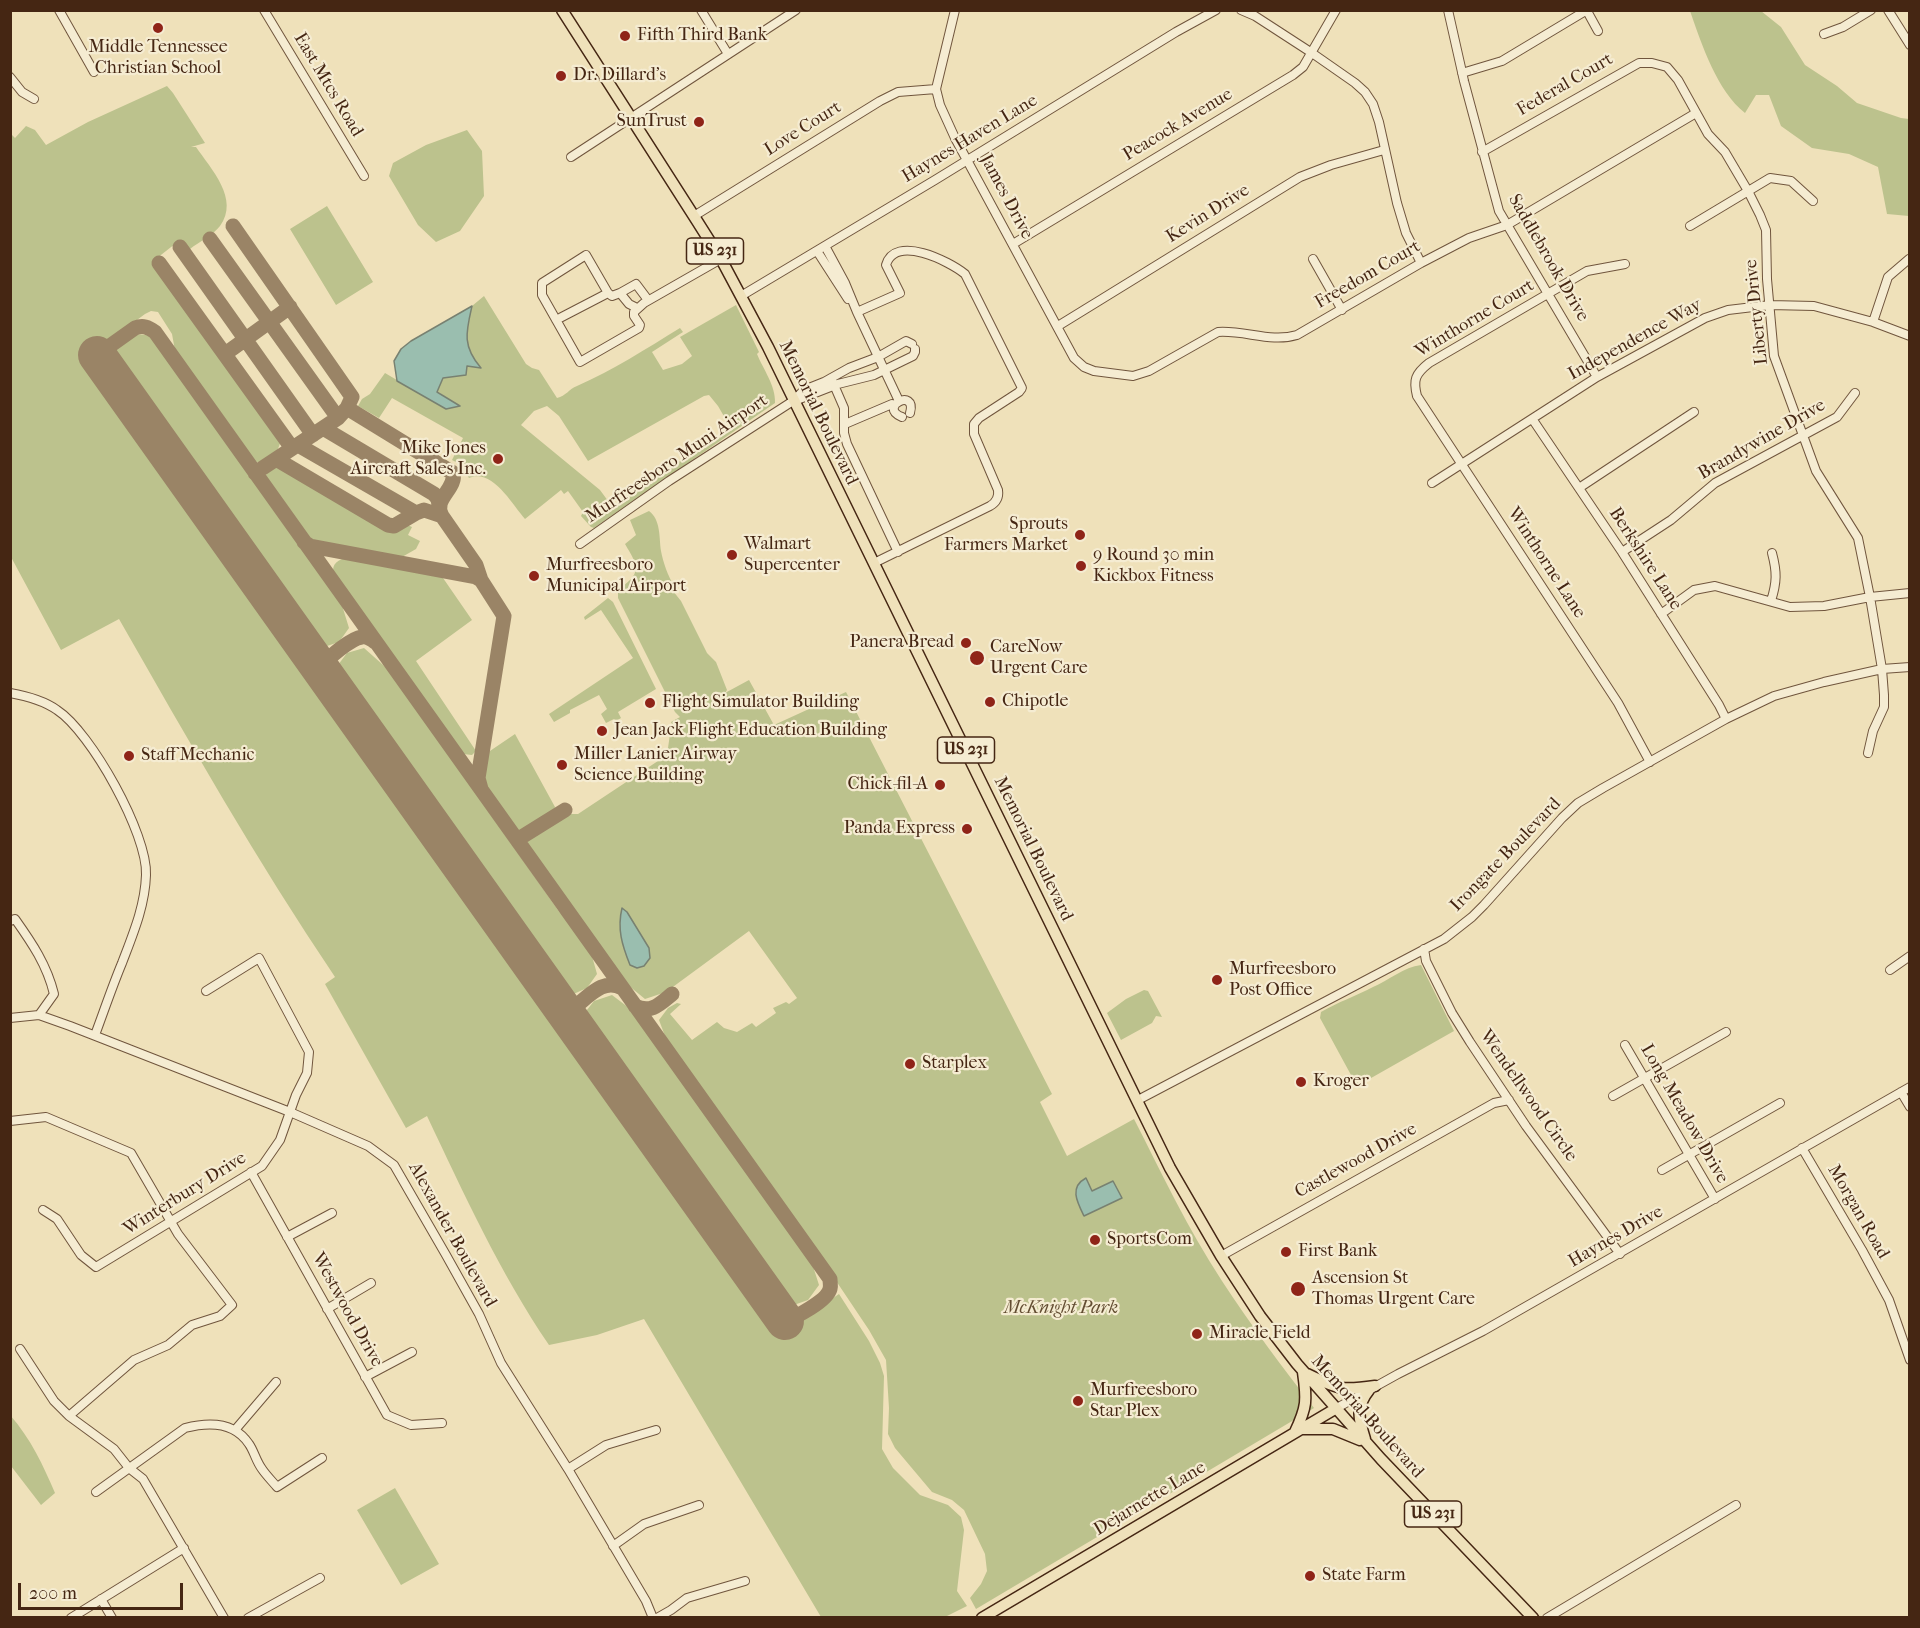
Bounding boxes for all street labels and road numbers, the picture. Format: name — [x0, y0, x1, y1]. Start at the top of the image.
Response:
street label: East Mtcs Road — [289, 29, 367, 141]
street label: Federal Court — [1513, 49, 1617, 121]
street label: Peacock Avenue — [1119, 84, 1237, 166]
street label: Haynes Haven Lane — [898, 90, 1042, 188]
street label: Love Court — [761, 97, 845, 161]
street label: James Drive — [975, 151, 1037, 243]
street label: Kevin Drive — [1162, 180, 1254, 248]
street label: Saddlebrook Drive — [1503, 191, 1593, 325]
street label: Freedom Court — [1311, 236, 1425, 314]
road number: US 231 — [686, 238, 744, 264]
street label: Liberty Drive — [1741, 258, 1773, 366]
street label: Winthorne Court — [1412, 275, 1538, 363]
street label: Independence Way — [1565, 294, 1705, 386]
street label: Memorial Boulevard — [774, 337, 862, 489]
street label: Murfreesboro Muni Airport — [582, 390, 772, 528]
street label: Brandywine Drive — [1695, 395, 1829, 485]
street label: Winthorne Lane — [1502, 503, 1590, 623]
street label: Berkshire Lane — [1604, 504, 1686, 614]
road number: US 231 — [938, 737, 994, 763]
street label: Memorial Boulevard — [989, 773, 1077, 925]
street label: Irongate Boulevard — [1446, 794, 1566, 916]
street label: Wendellwood Circle — [1475, 1026, 1581, 1166]
street label: Long Meadow Drive — [1635, 1041, 1733, 1187]
street label: Castlewood Drive — [1291, 1119, 1421, 1203]
street label: Winterbury Drive — [120, 1148, 250, 1240]
street label: Alexander Boulevard — [403, 1159, 501, 1311]
street label: Morgan Road — [1822, 1161, 1894, 1263]
street label: Haynes Drive — [1565, 1201, 1667, 1273]
street label: Westwood Drive — [307, 1249, 387, 1371]
street label: Memorial Boulevard — [1306, 1351, 1428, 1483]
street label: Dejarnette Lane — [1090, 1457, 1210, 1541]
road number: US 231 — [1404, 1501, 1462, 1527]

